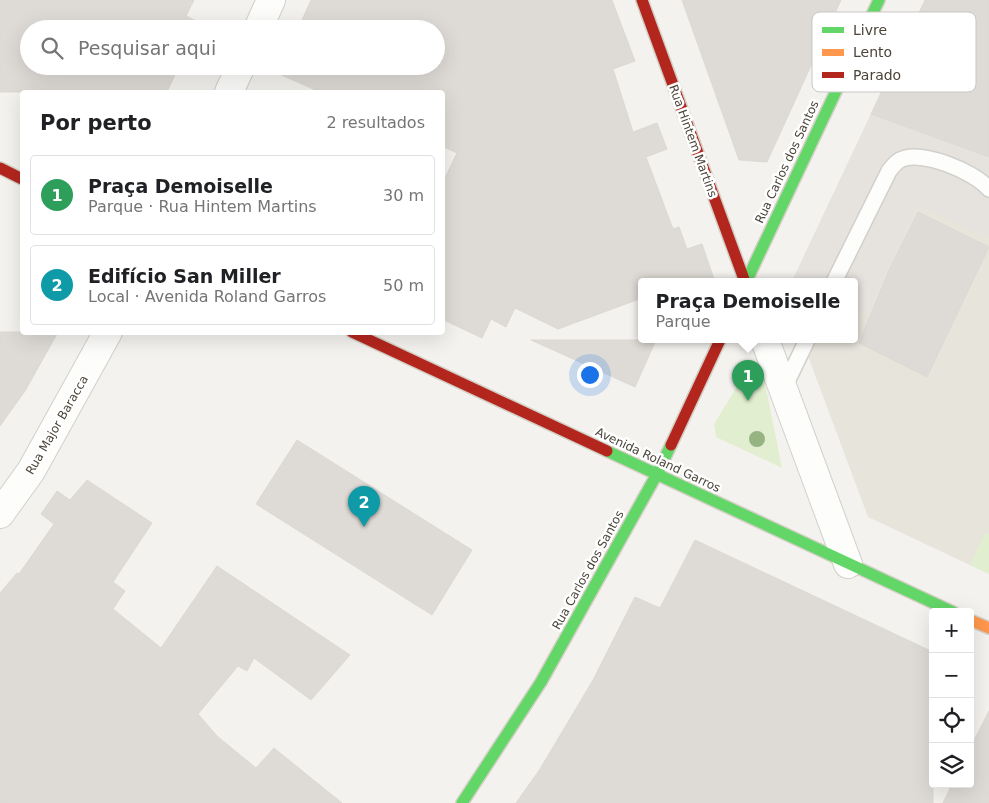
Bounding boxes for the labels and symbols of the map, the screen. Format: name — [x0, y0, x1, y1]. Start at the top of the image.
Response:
legend — [812, 12, 976, 92]
text: Livre — [853, 22, 887, 38]
text: Lento — [853, 44, 892, 60]
text: Parado — [853, 67, 901, 83]
street label: Rua Hintem Martins — [666, 83, 720, 199]
street label: Rua Carlos dos Santos — [752, 98, 822, 226]
pin: 1 — [732, 360, 764, 401]
your location — [577, 362, 603, 388]
street label: Rua Major Baracca — [23, 373, 91, 477]
street label: Avenida Roland Garros — [593, 425, 723, 495]
pin: 2 — [348, 486, 380, 527]
street label: Rua Carlos dos Santos — [549, 508, 627, 632]

